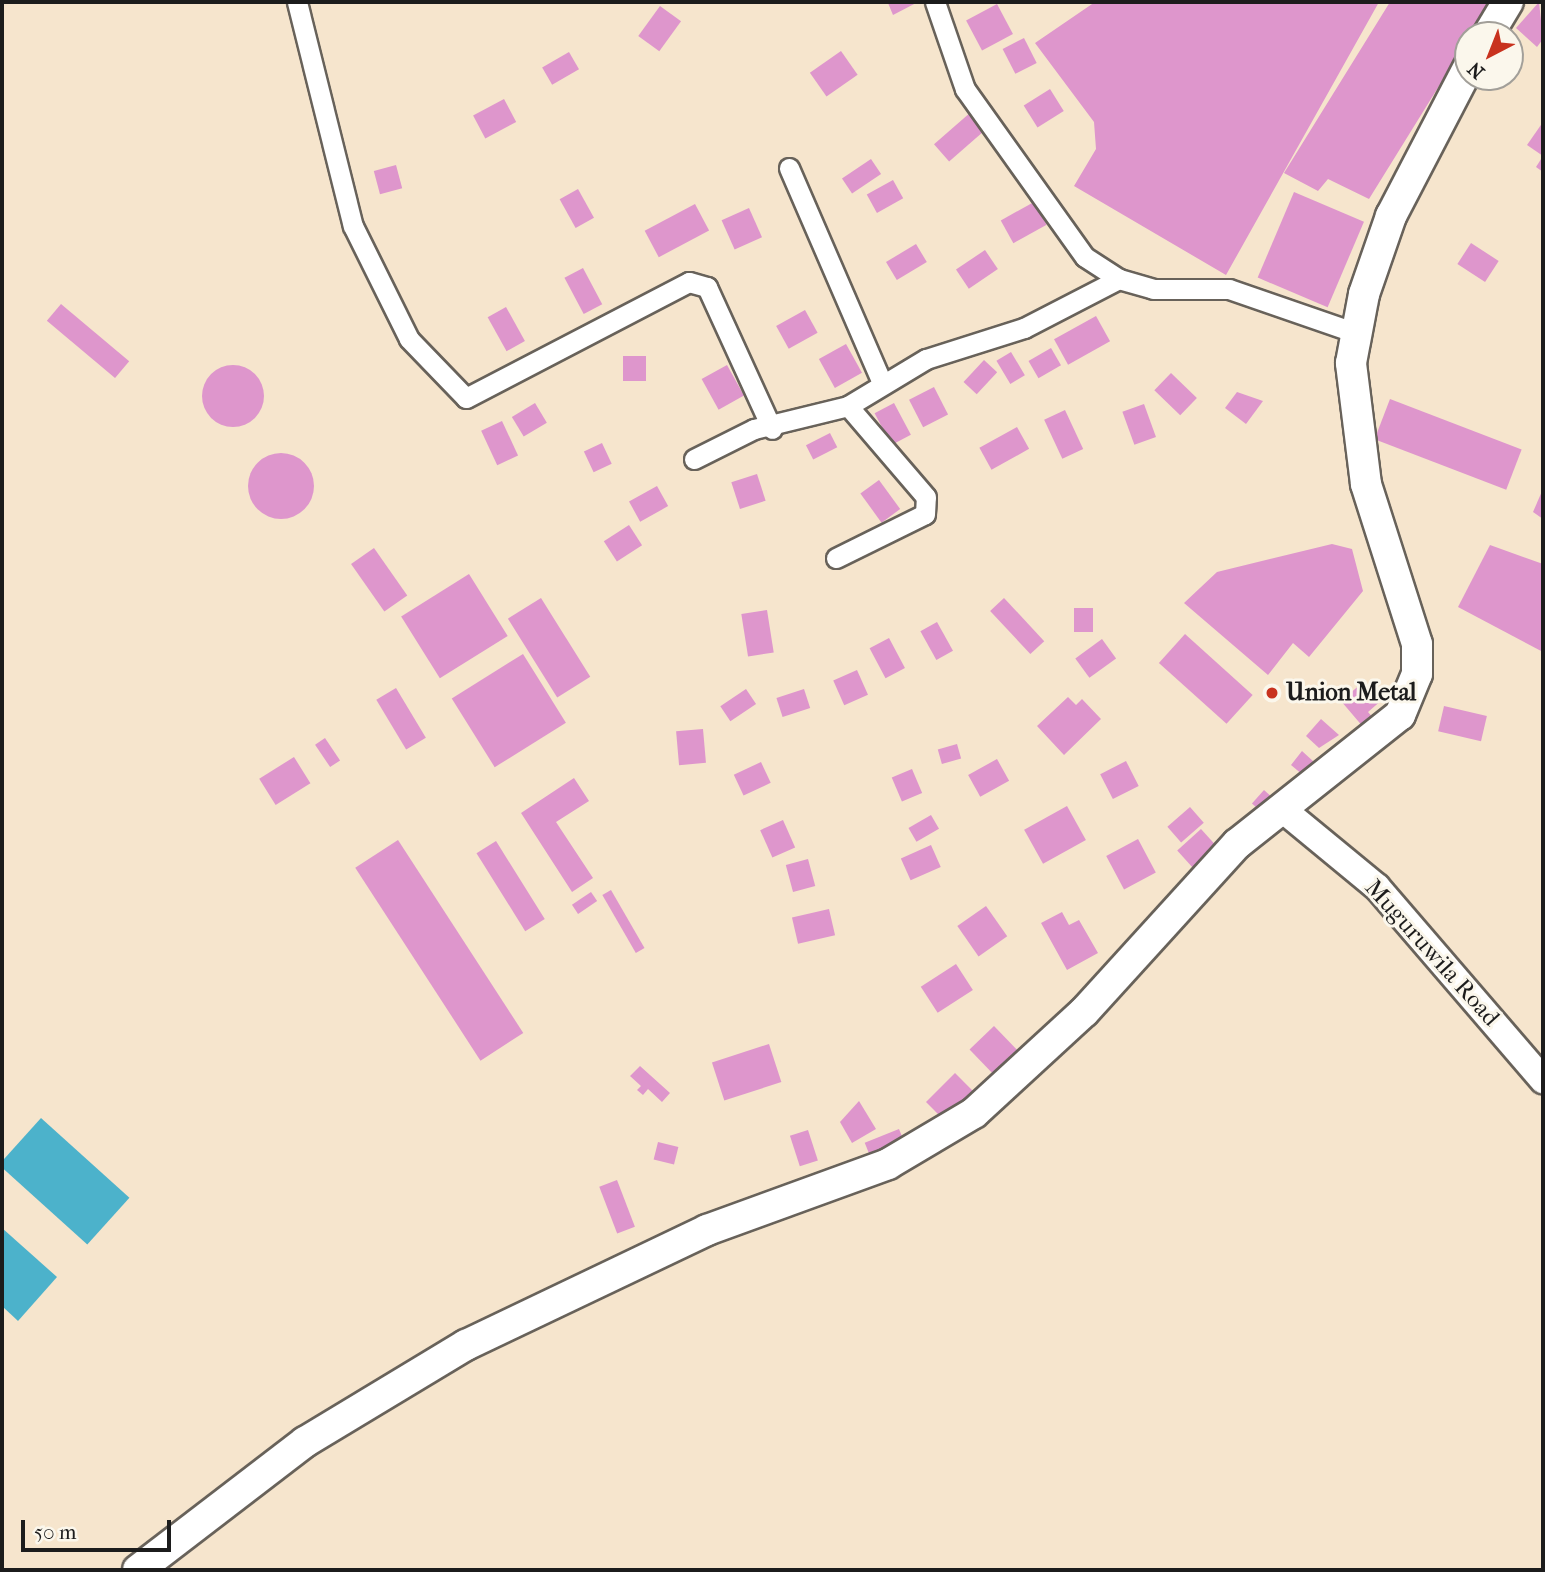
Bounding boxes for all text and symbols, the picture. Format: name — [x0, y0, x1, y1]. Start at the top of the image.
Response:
north arrow — [1454, 21, 1524, 91]
text: N — [1464, 57, 1489, 83]
place label: Union Metal — [1286, 679, 1416, 707]
marker: Union Metal — [1264, 685, 1280, 701]
street label: Muguruwila Road — [1359, 874, 1505, 1032]
scale bar — [24, 1506, 175, 1550]
text: 50 m — [34, 1520, 77, 1544]

